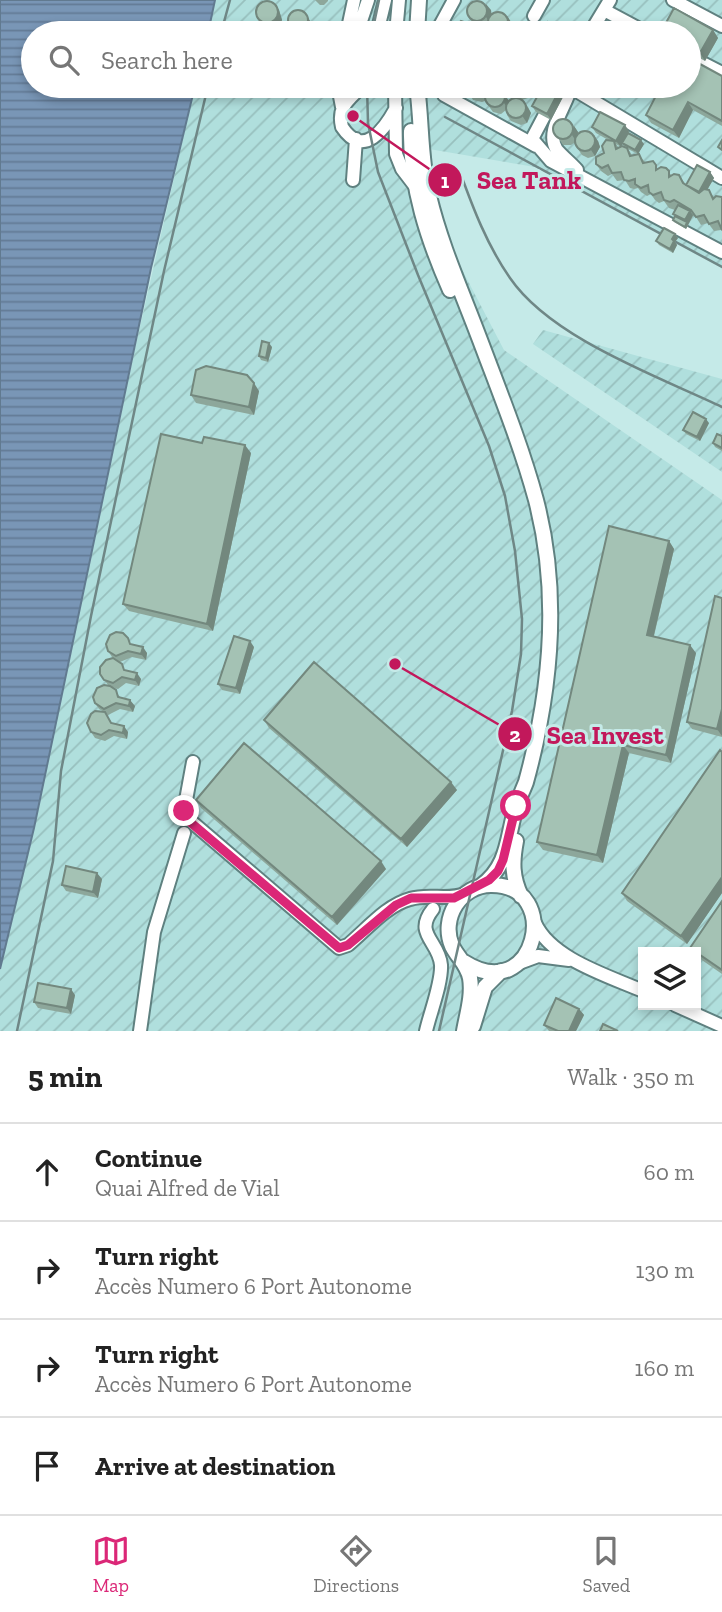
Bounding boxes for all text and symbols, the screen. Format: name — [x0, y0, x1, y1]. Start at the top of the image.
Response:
search box — [21, 21, 701, 98]
icon: search — [45, 41, 83, 79]
text: Search here — [101, 44, 233, 76]
callout: Sea Tank — [427, 157, 595, 204]
text: Sea Tank — [477, 164, 582, 196]
text: 1 — [441, 168, 450, 193]
callout: Sea Invest — [497, 711, 677, 758]
text: Sea Invest — [546, 719, 664, 751]
text: 2 — [509, 722, 521, 747]
route start — [500, 790, 531, 821]
route end — [168, 795, 199, 826]
map controls — [638, 947, 701, 1010]
button: layers — [638, 947, 701, 1010]
text: 5 min — [28, 1059, 102, 1095]
text: Walk · 350 m — [568, 1063, 694, 1091]
text: Continue — [95, 1142, 202, 1174]
icon: ahead — [28, 1153, 66, 1191]
text: 60 m — [643, 1158, 694, 1186]
text: Quai Alfred de Vial — [95, 1174, 280, 1202]
text: Turn right — [95, 1240, 218, 1272]
icon: right — [28, 1251, 66, 1289]
text: 130 m — [636, 1256, 694, 1284]
text: Accès Numero 6 Port Autonome — [95, 1272, 412, 1300]
text: Turn right — [95, 1338, 218, 1370]
icon: right — [28, 1349, 66, 1387]
text: 160 m — [635, 1354, 694, 1382]
text: Accès Numero 6 Port Autonome — [95, 1370, 412, 1398]
icon: arrive — [28, 1447, 66, 1485]
text: Arrive at destination — [95, 1450, 335, 1482]
tab: Map — [92, 1532, 130, 1597]
tab: Directions — [313, 1532, 399, 1597]
tab: Saved — [583, 1532, 630, 1597]

